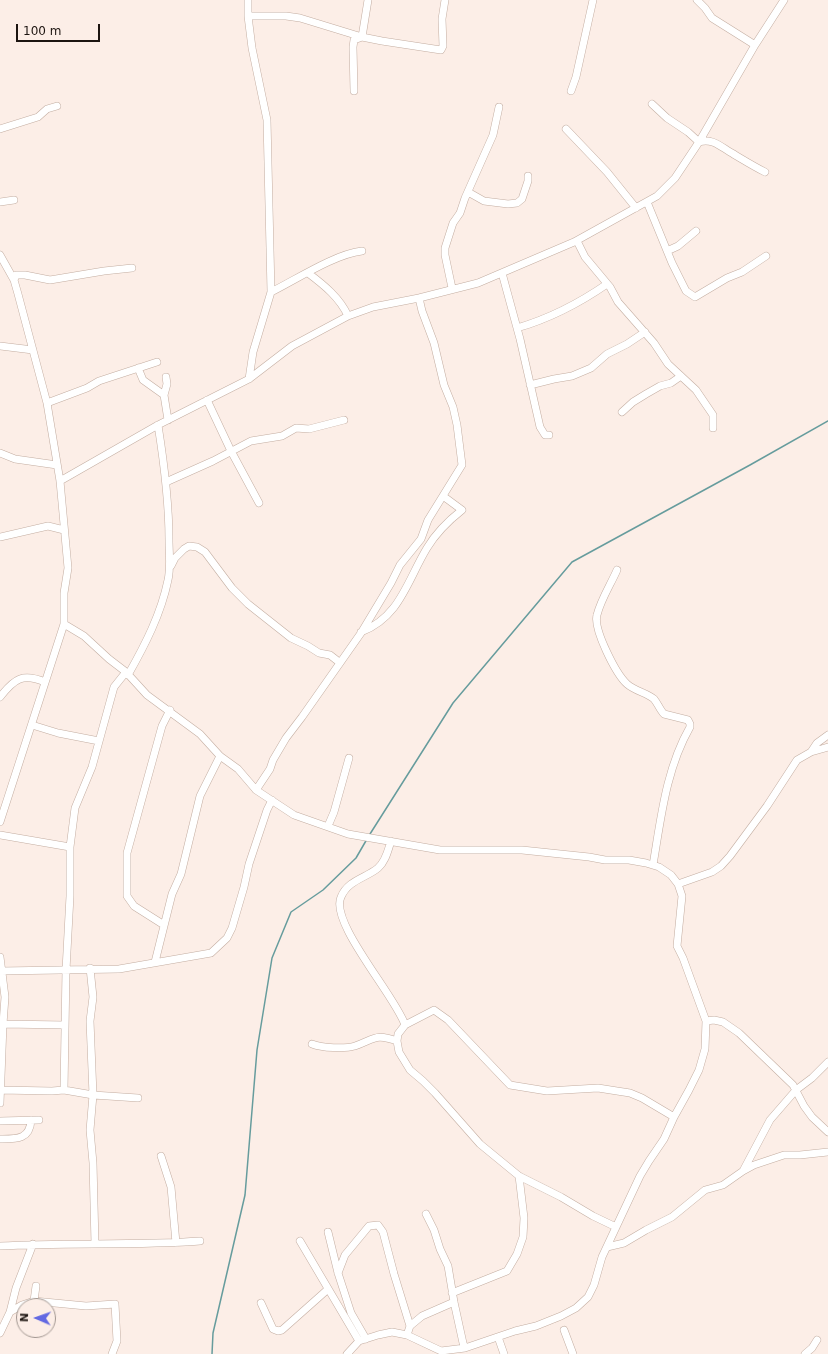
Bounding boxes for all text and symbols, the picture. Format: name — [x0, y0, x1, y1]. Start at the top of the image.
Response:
scale bar — [18, 16, 102, 42]
text: 100 m — [23, 24, 61, 38]
north arrow — [16, 1298, 56, 1338]
text: N — [18, 1313, 31, 1322]

